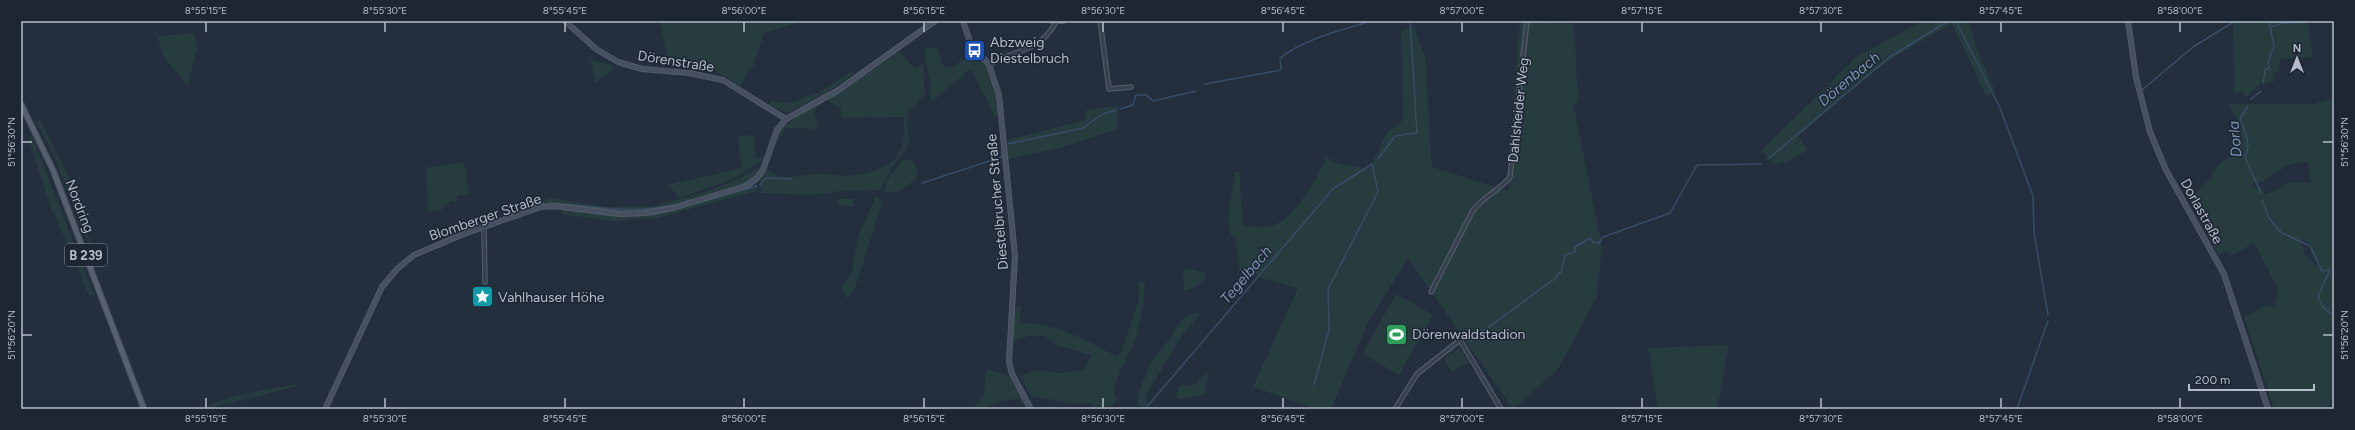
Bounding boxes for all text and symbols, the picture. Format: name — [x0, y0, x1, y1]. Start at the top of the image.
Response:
text: 8°55'15"E — [185, 4, 227, 17]
text: 8°55'30"E — [363, 4, 407, 17]
text: 8°55'45"E — [543, 4, 587, 17]
text: 8°56'00"E — [721, 4, 767, 17]
text: 8°56'15"E — [903, 4, 945, 17]
text: 8°56'30"E — [1081, 4, 1125, 17]
text: 8°56'45"E — [1261, 4, 1305, 17]
text: 8°57'00"E — [1440, 4, 1485, 17]
text: 8°57'15"E — [1621, 4, 1663, 17]
text: 8°57'30"E — [1799, 4, 1843, 17]
text: 8°57'45"E — [1979, 4, 2023, 17]
text: 8°58'00"E — [2157, 4, 2203, 17]
place label: Abzweig Diestelbruch — [990, 34, 1069, 67]
bus stop icon: Abzweig Diestelbruch — [962, 37, 988, 63]
north arrow — [2277, 38, 2317, 78]
text: N — [2293, 42, 2301, 55]
street label: Dörenstraße — [636, 47, 716, 76]
water label: Dörenbach — [1815, 48, 1883, 110]
street label: Dahlsheider Weg — [1505, 57, 1532, 163]
text: 51°56'30"N — [5, 117, 18, 167]
text: 51°56'30"N — [2338, 117, 2351, 167]
water label: Dorla — [2224, 120, 2246, 158]
street label: Diestelbrucher Straße — [983, 133, 1012, 271]
street label: Dorlastraße — [2177, 176, 2227, 247]
street label: Nordring — [62, 177, 97, 235]
street label: Blomberger Straße — [427, 190, 544, 245]
water label: Tegelbach — [1217, 242, 1275, 308]
road number: B 239 — [65, 244, 107, 266]
place icon: Vahlhauser Höhe — [470, 284, 496, 310]
place label: Vahlhauser Höhe — [498, 289, 605, 306]
text: 51°56'20"N — [5, 310, 18, 360]
text: 51°56'20"N — [2338, 310, 2351, 360]
sports icon: Dörenwaldstadion — [1384, 321, 1410, 347]
place label: Dörenwaldstadion — [1412, 326, 1526, 343]
scale bar — [2189, 366, 2314, 392]
text: 200 m — [2195, 373, 2230, 387]
text: 8°55'15"E — [185, 412, 227, 425]
text: 8°55'30"E — [363, 412, 407, 425]
text: 8°55'45"E — [543, 412, 587, 425]
text: 8°56'00"E — [721, 412, 767, 425]
text: 8°56'15"E — [903, 412, 945, 425]
text: 8°56'30"E — [1081, 412, 1125, 425]
text: 8°56'45"E — [1261, 412, 1305, 425]
text: 8°57'00"E — [1440, 412, 1485, 425]
text: 8°57'15"E — [1621, 412, 1663, 425]
text: 8°57'30"E — [1799, 412, 1843, 425]
text: 8°57'45"E — [1979, 412, 2023, 425]
text: 8°58'00"E — [2157, 412, 2203, 425]

